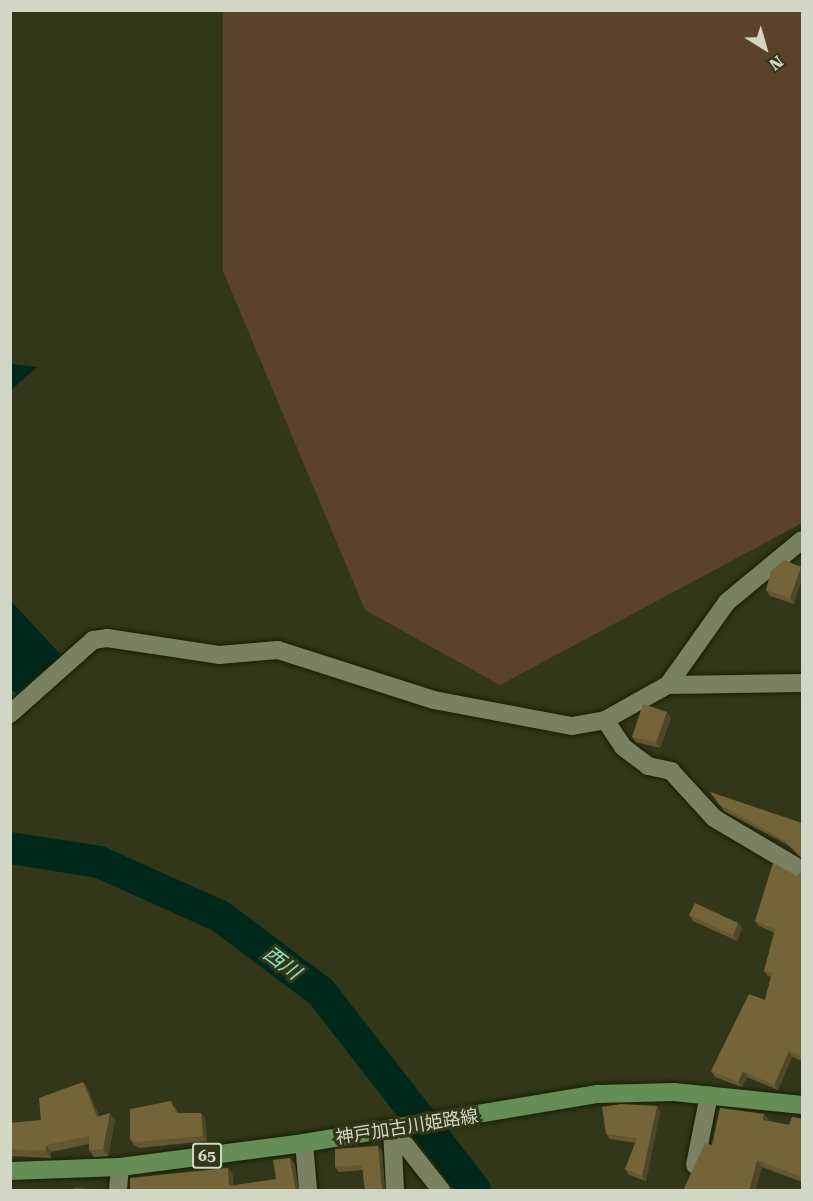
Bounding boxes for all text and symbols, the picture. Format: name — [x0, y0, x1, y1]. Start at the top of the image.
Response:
north arrow — [735, 18, 795, 78]
text: N — [765, 51, 787, 74]
water label: 西川 — [259, 941, 305, 985]
street label: 神戸加古川姫路線 — [334, 1105, 480, 1149]
road number: 65 — [192, 1143, 222, 1169]

